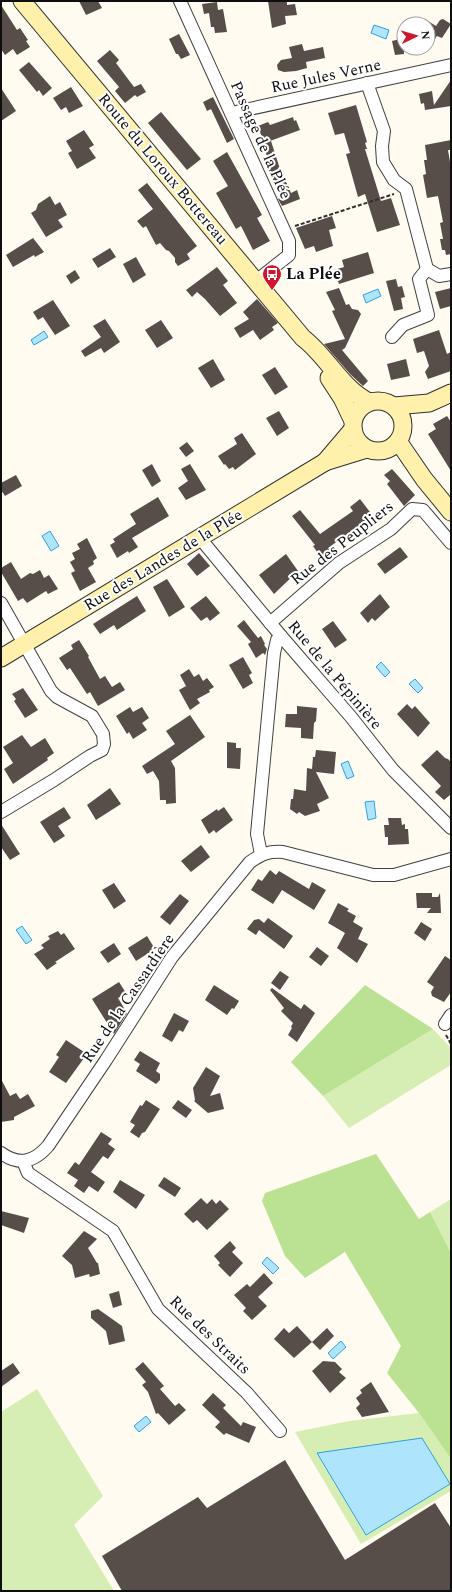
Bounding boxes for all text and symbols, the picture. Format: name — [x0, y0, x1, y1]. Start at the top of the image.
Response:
north arrow — [396, 16, 436, 56]
text: N — [417, 30, 434, 40]
street label: Rue Jules Verne — [269, 53, 383, 99]
street label: Passage de la Plée — [224, 77, 298, 203]
street label: Route du Loroux Bottereau — [92, 88, 234, 250]
place label: La Plée — [286, 262, 341, 286]
bus stop icon: La Plée — [261, 263, 283, 291]
street label: Rue des Peupliers — [285, 495, 399, 591]
street label: Rue des Landes de la Plée — [79, 503, 247, 617]
street label: Rue de la Pépinière — [282, 615, 388, 735]
street label: Rue de la Cassardière — [76, 928, 180, 1068]
street label: Rue des Straits — [164, 1290, 256, 1380]

